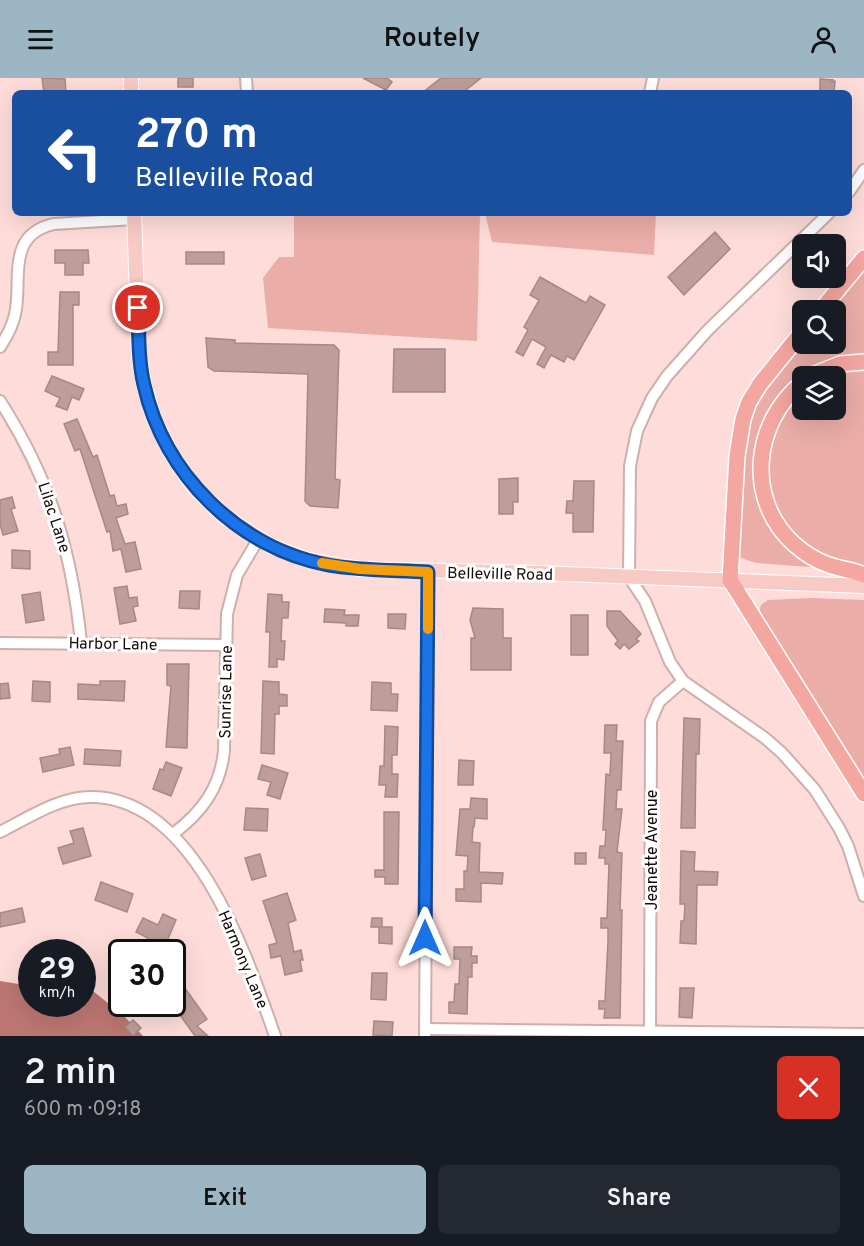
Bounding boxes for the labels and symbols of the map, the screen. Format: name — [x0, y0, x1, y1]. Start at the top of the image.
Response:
pin — [112, 282, 163, 333]
street label: Lilac Lane — [32, 480, 74, 555]
street label: Belleville Road — [447, 564, 553, 586]
street label: Harbor Lane — [68, 634, 158, 656]
street label: Sunrise Lane — [216, 645, 238, 739]
street label: Jeanette Avenue — [643, 790, 663, 910]
position arrow — [393, 906, 457, 970]
street label: Harmony Lane — [212, 908, 272, 1012]
speed limit sign: 30 — [108, 939, 186, 1017]

